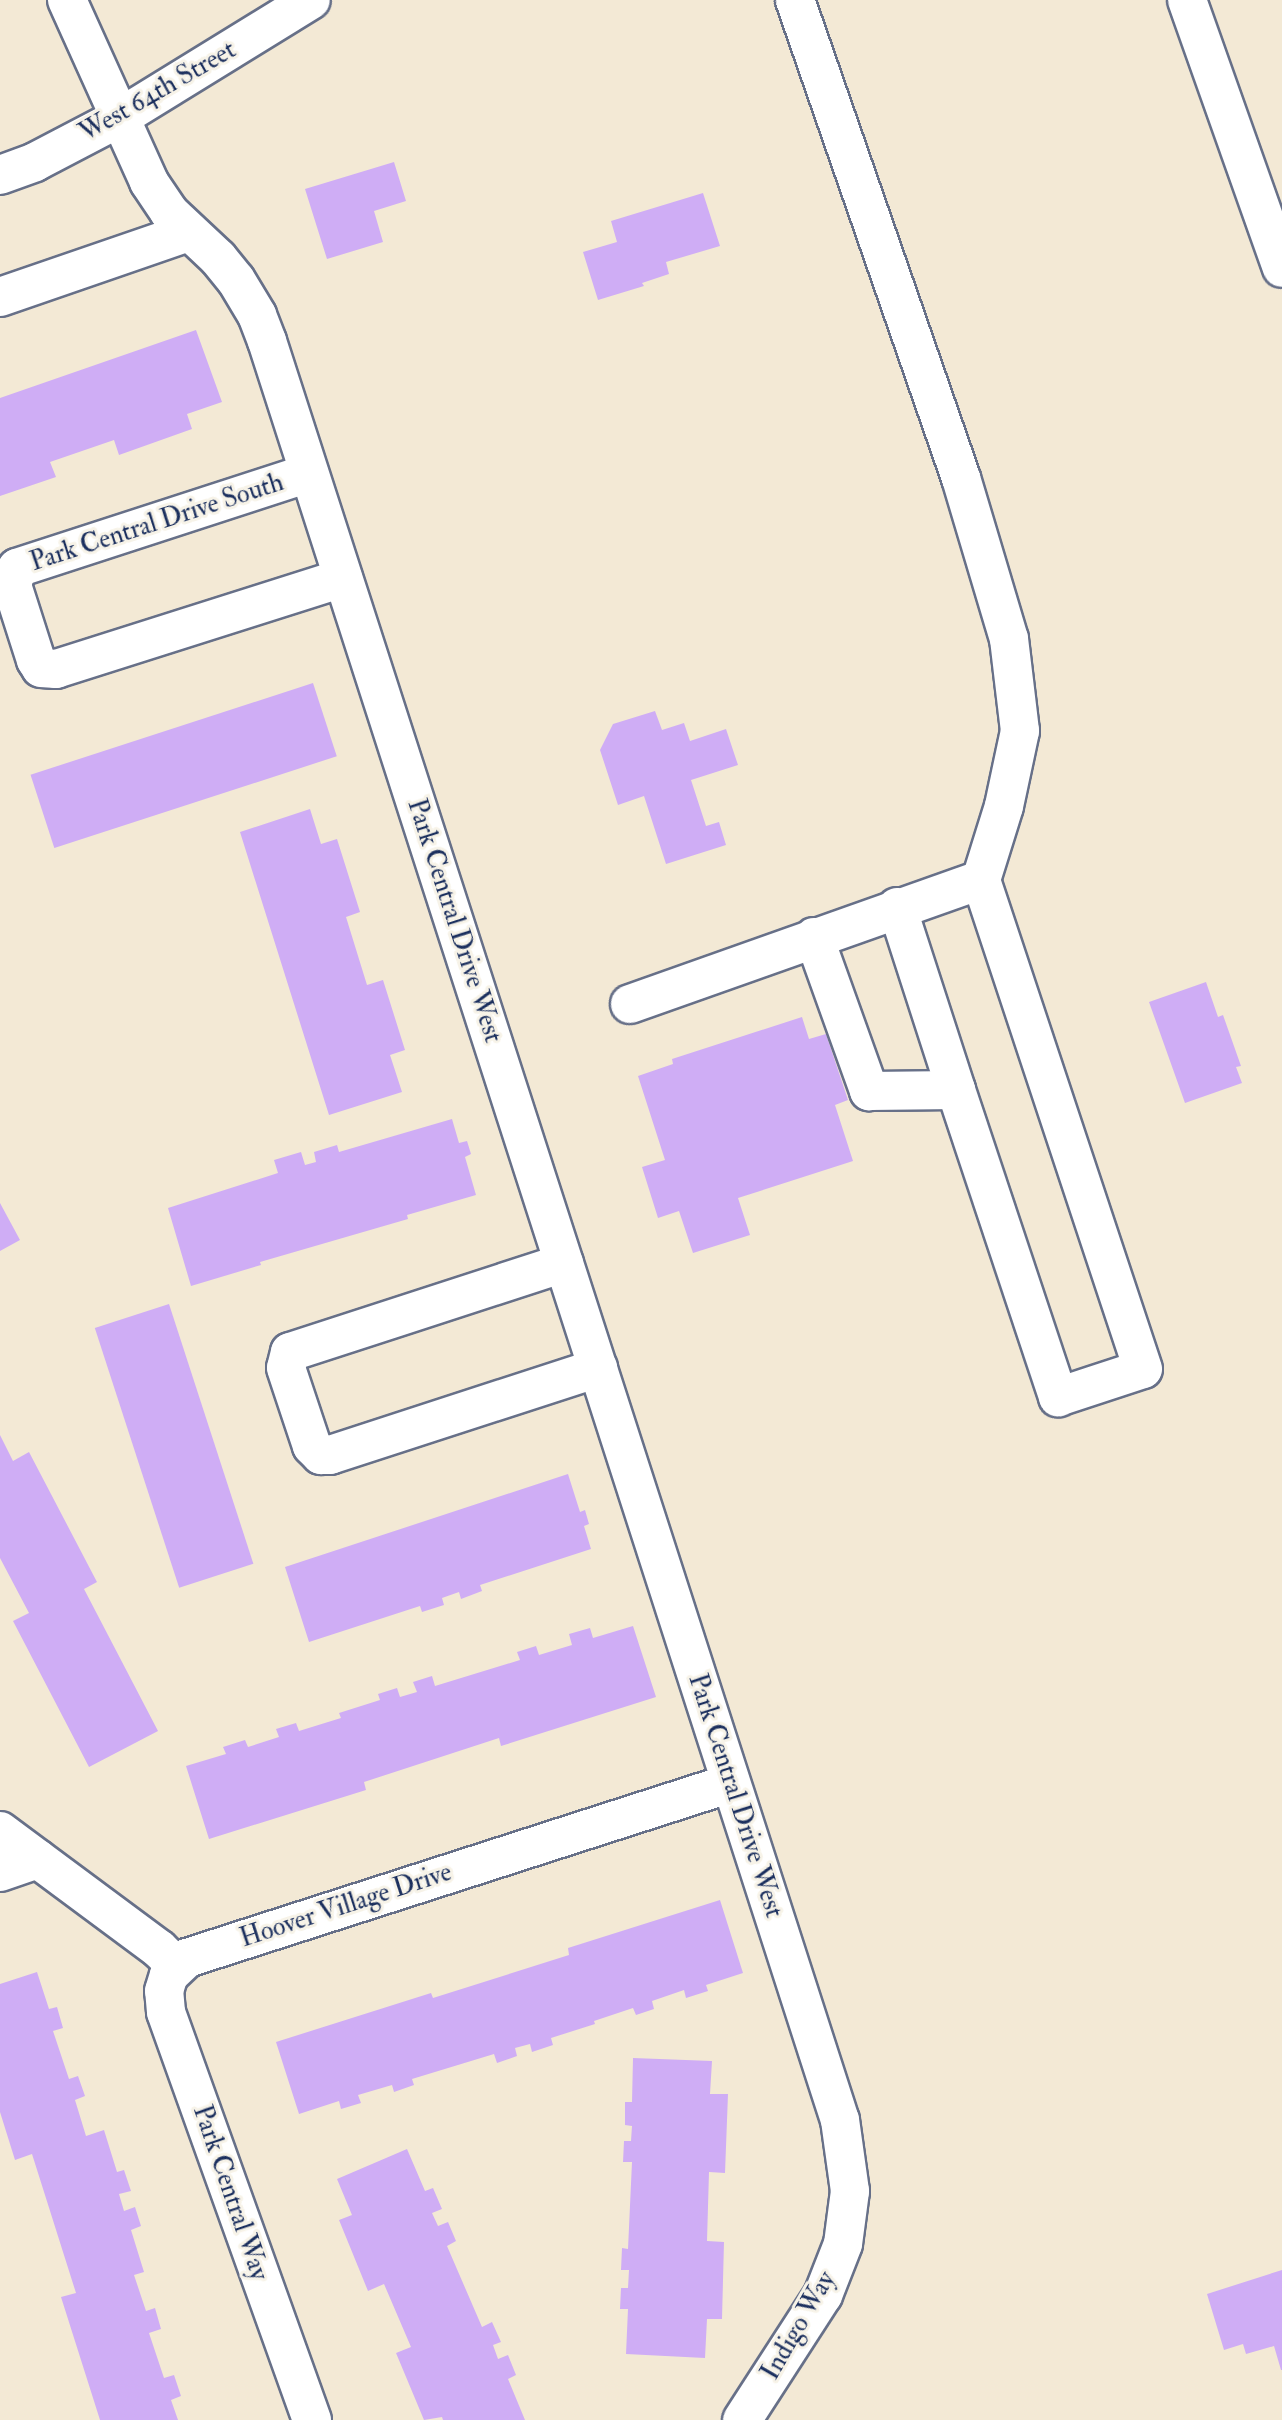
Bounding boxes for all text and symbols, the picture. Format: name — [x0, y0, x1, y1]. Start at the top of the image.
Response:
street label: West 64th Street — [74, 35, 242, 149]
street label: Park Central Drive South — [26, 467, 288, 579]
street label: Park Central Drive West — [400, 795, 508, 1047]
street label: Park Central Drive West — [681, 1670, 789, 1922]
street label: Hoover Village Drive — [236, 1857, 456, 1955]
street label: Park Central Way — [185, 2101, 275, 2285]
street label: Indigo Way — [755, 2266, 843, 2386]

